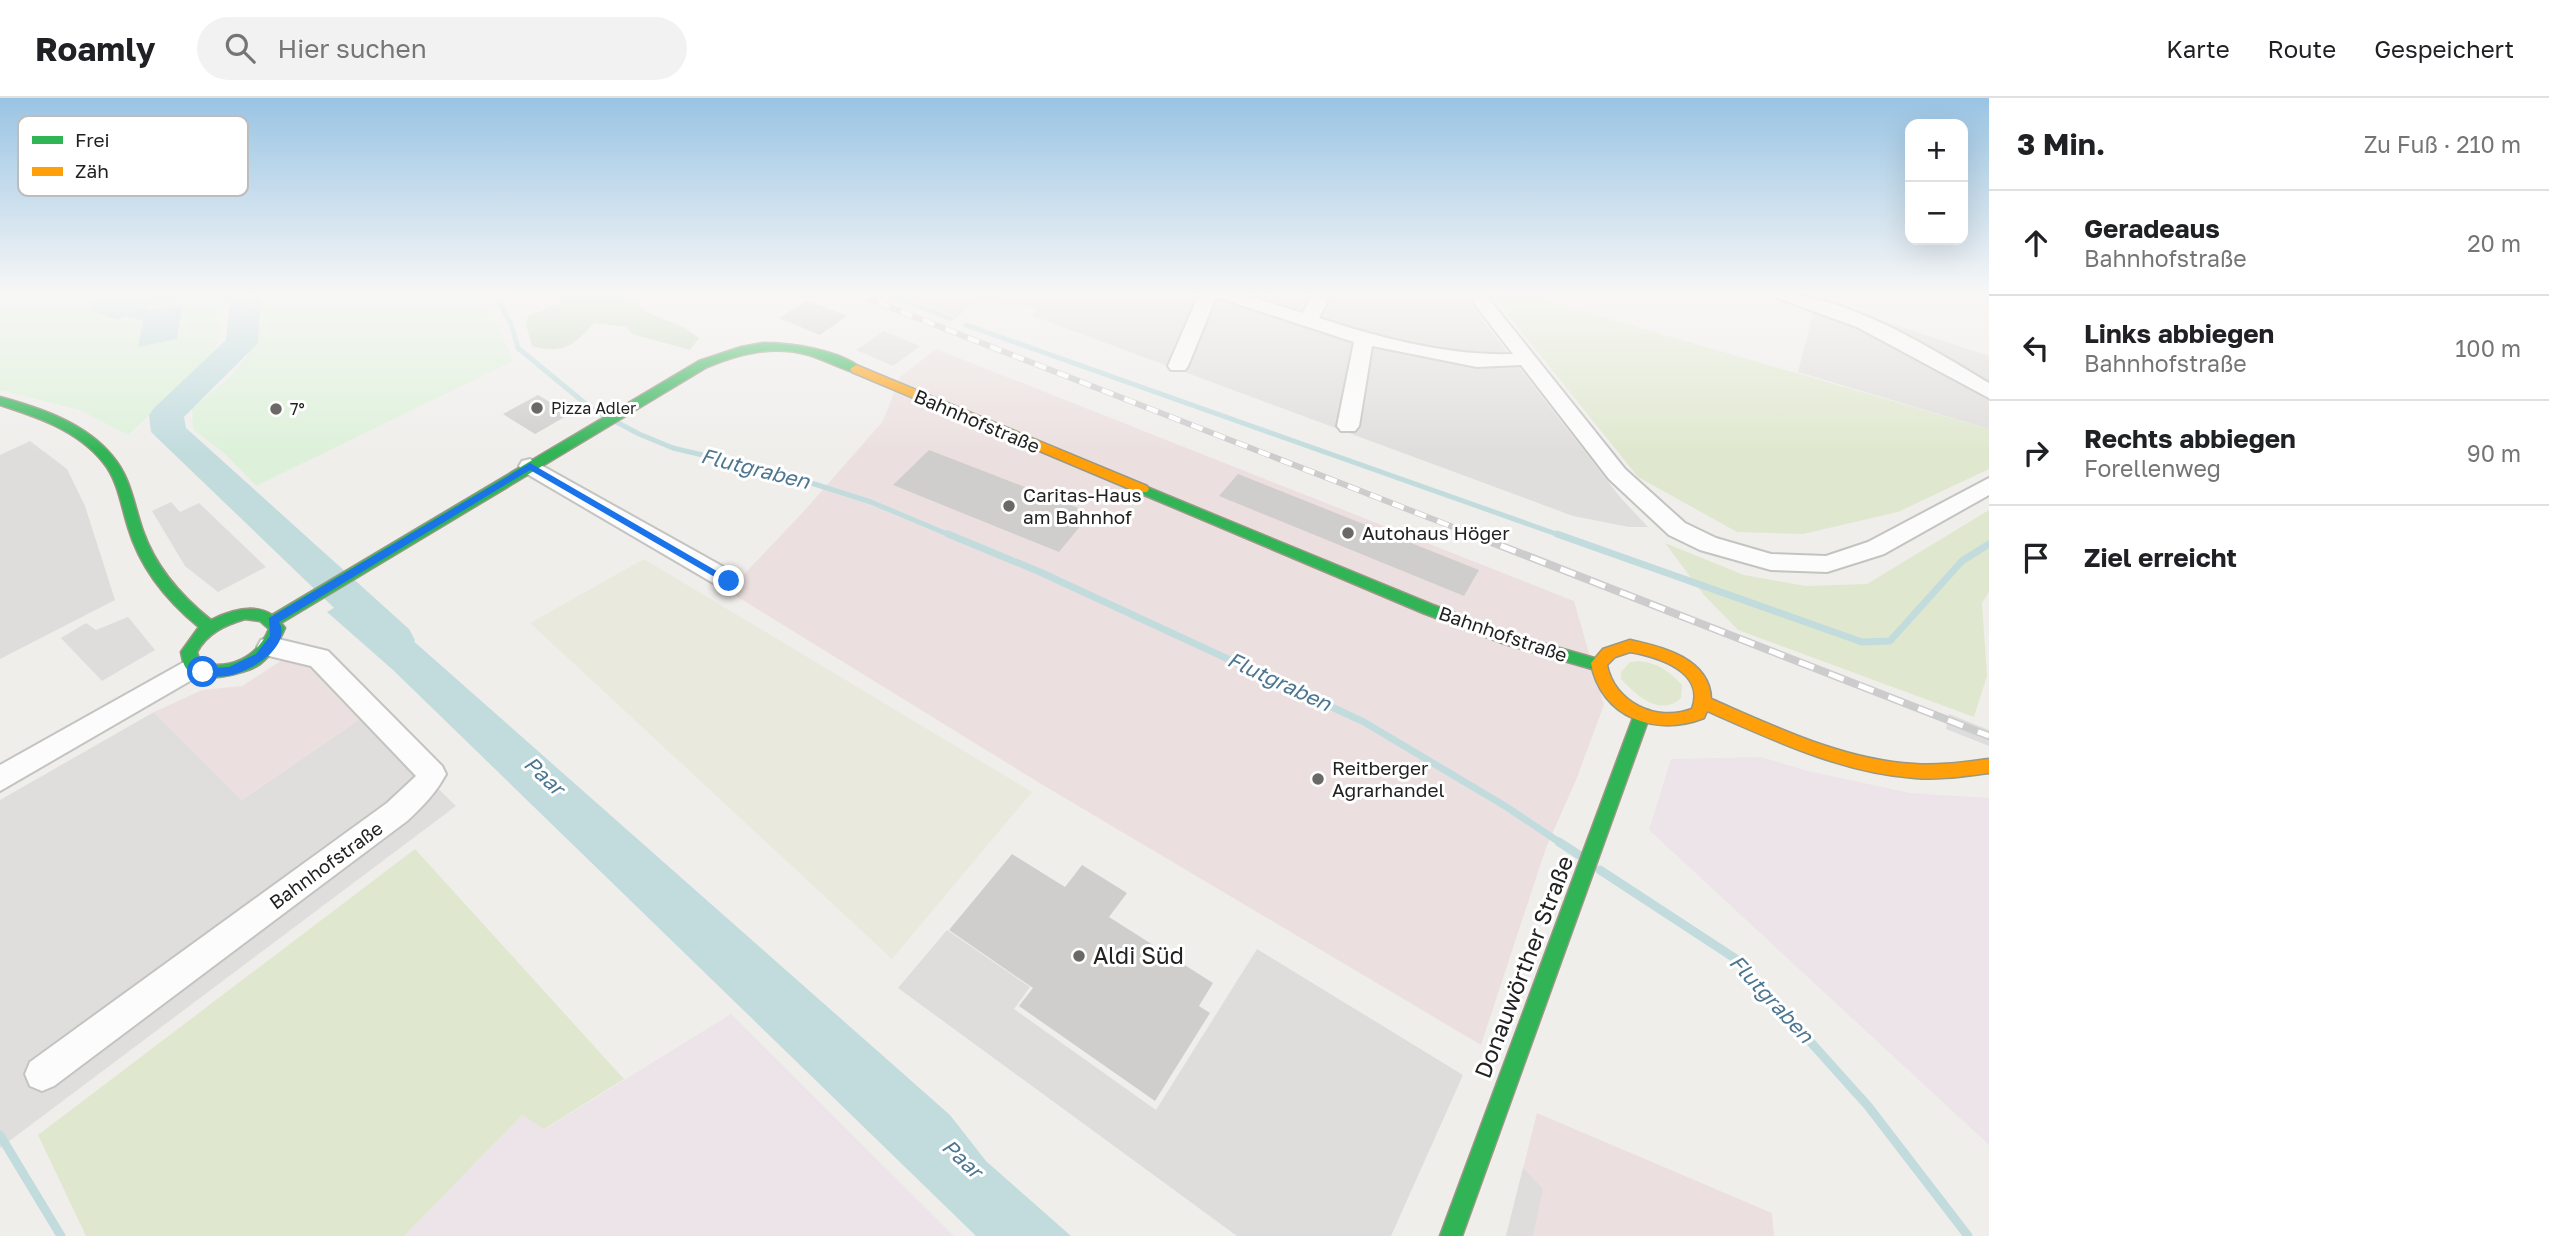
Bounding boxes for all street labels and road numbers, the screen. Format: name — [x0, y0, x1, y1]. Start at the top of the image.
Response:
street label: Bahnhofstraße — [911, 384, 1044, 457]
street label: Bahnhofstraße — [1436, 601, 1570, 666]
street label: Bahnhofstraße — [265, 816, 387, 913]
street label: Donauwörther Straße — [1468, 852, 1578, 1082]

